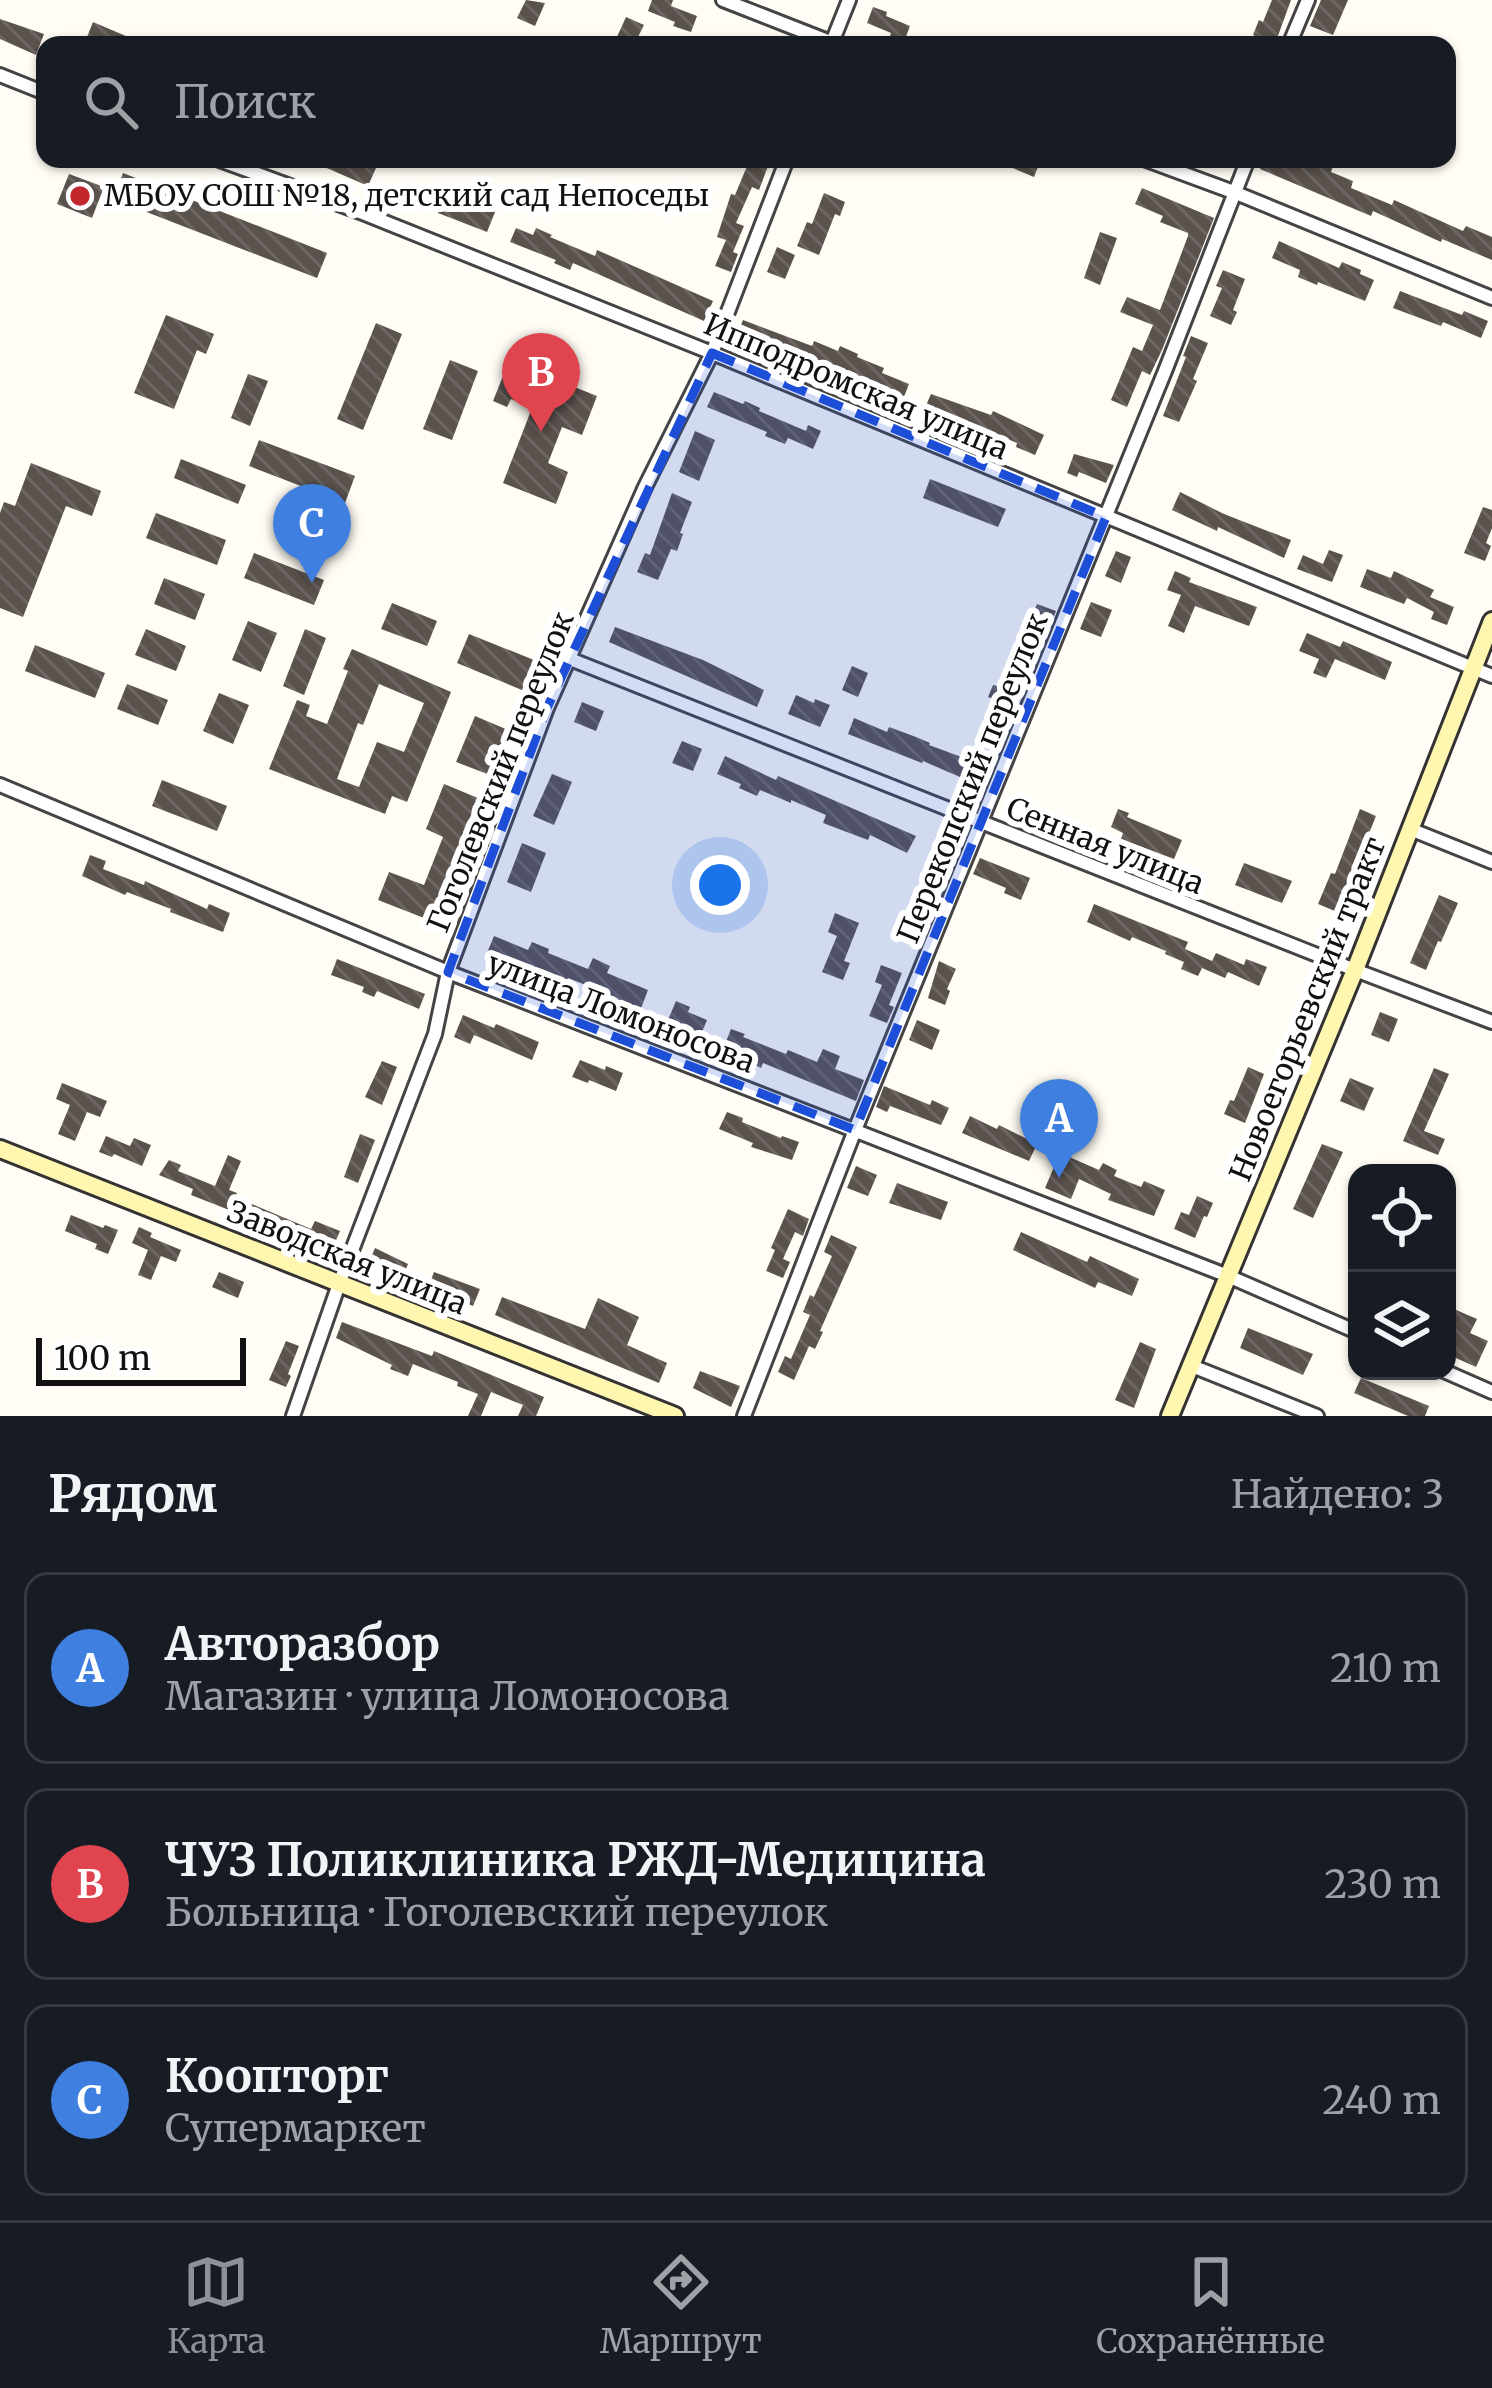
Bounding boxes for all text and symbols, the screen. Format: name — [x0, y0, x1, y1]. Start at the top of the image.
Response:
search box — [36, 36, 1456, 168]
icon: search — [78, 69, 144, 135]
text: Поиск — [174, 74, 316, 130]
place label: МБОУ СОШ №18, детский сад Непоседы — [104, 176, 709, 214]
marker: МБОУ СОШ №18, детский сад Непоседы — [67, 183, 93, 209]
street label: Ипподромская улица — [699, 305, 1014, 467]
pin: B — [502, 333, 580, 432]
pin: C — [273, 484, 351, 583]
street label: Гоголевский переулок — [418, 606, 582, 937]
street label: Перекопский переулок — [888, 607, 1056, 948]
street label: Сенная улица — [1001, 788, 1210, 902]
street label: Новоегорьевский тракт — [1221, 831, 1394, 1186]
your location — [690, 855, 750, 915]
street label: улица Ломоносова — [482, 944, 761, 1081]
pin: A — [1020, 1079, 1098, 1178]
map controls — [1348, 1164, 1456, 1380]
button: locate — [1348, 1164, 1456, 1272]
street label: Заводская улица — [222, 1192, 473, 1322]
button: layers — [1348, 1272, 1456, 1380]
scale bar — [36, 1332, 246, 1385]
text: 100 m — [54, 1338, 151, 1379]
text: Рядом — [48, 1462, 217, 1526]
text: Найдено: 3 — [1231, 1470, 1444, 1519]
text: Авторазбор — [165, 1616, 440, 1672]
text: A — [76, 1644, 104, 1693]
text: 210 m — [1330, 1644, 1441, 1693]
text: Магазин · улица Ломоносова — [165, 1672, 729, 1721]
text: ЧУЗ Поликлиника РЖД-Медицина — [165, 1832, 986, 1888]
text: B — [76, 1860, 104, 1909]
text: 230 m — [1324, 1860, 1441, 1909]
text: Больница · Гоголевский переулок — [165, 1888, 828, 1937]
text: Коопторг — [165, 2048, 389, 2104]
text: C — [77, 2076, 103, 2125]
text: 240 m — [1322, 2076, 1441, 2125]
text: Супермаркет — [165, 2104, 426, 2153]
tab: Карта — [167, 2249, 266, 2362]
tab: Маршрут — [600, 2249, 762, 2362]
tab: Сохранённые — [1096, 2249, 1325, 2362]

